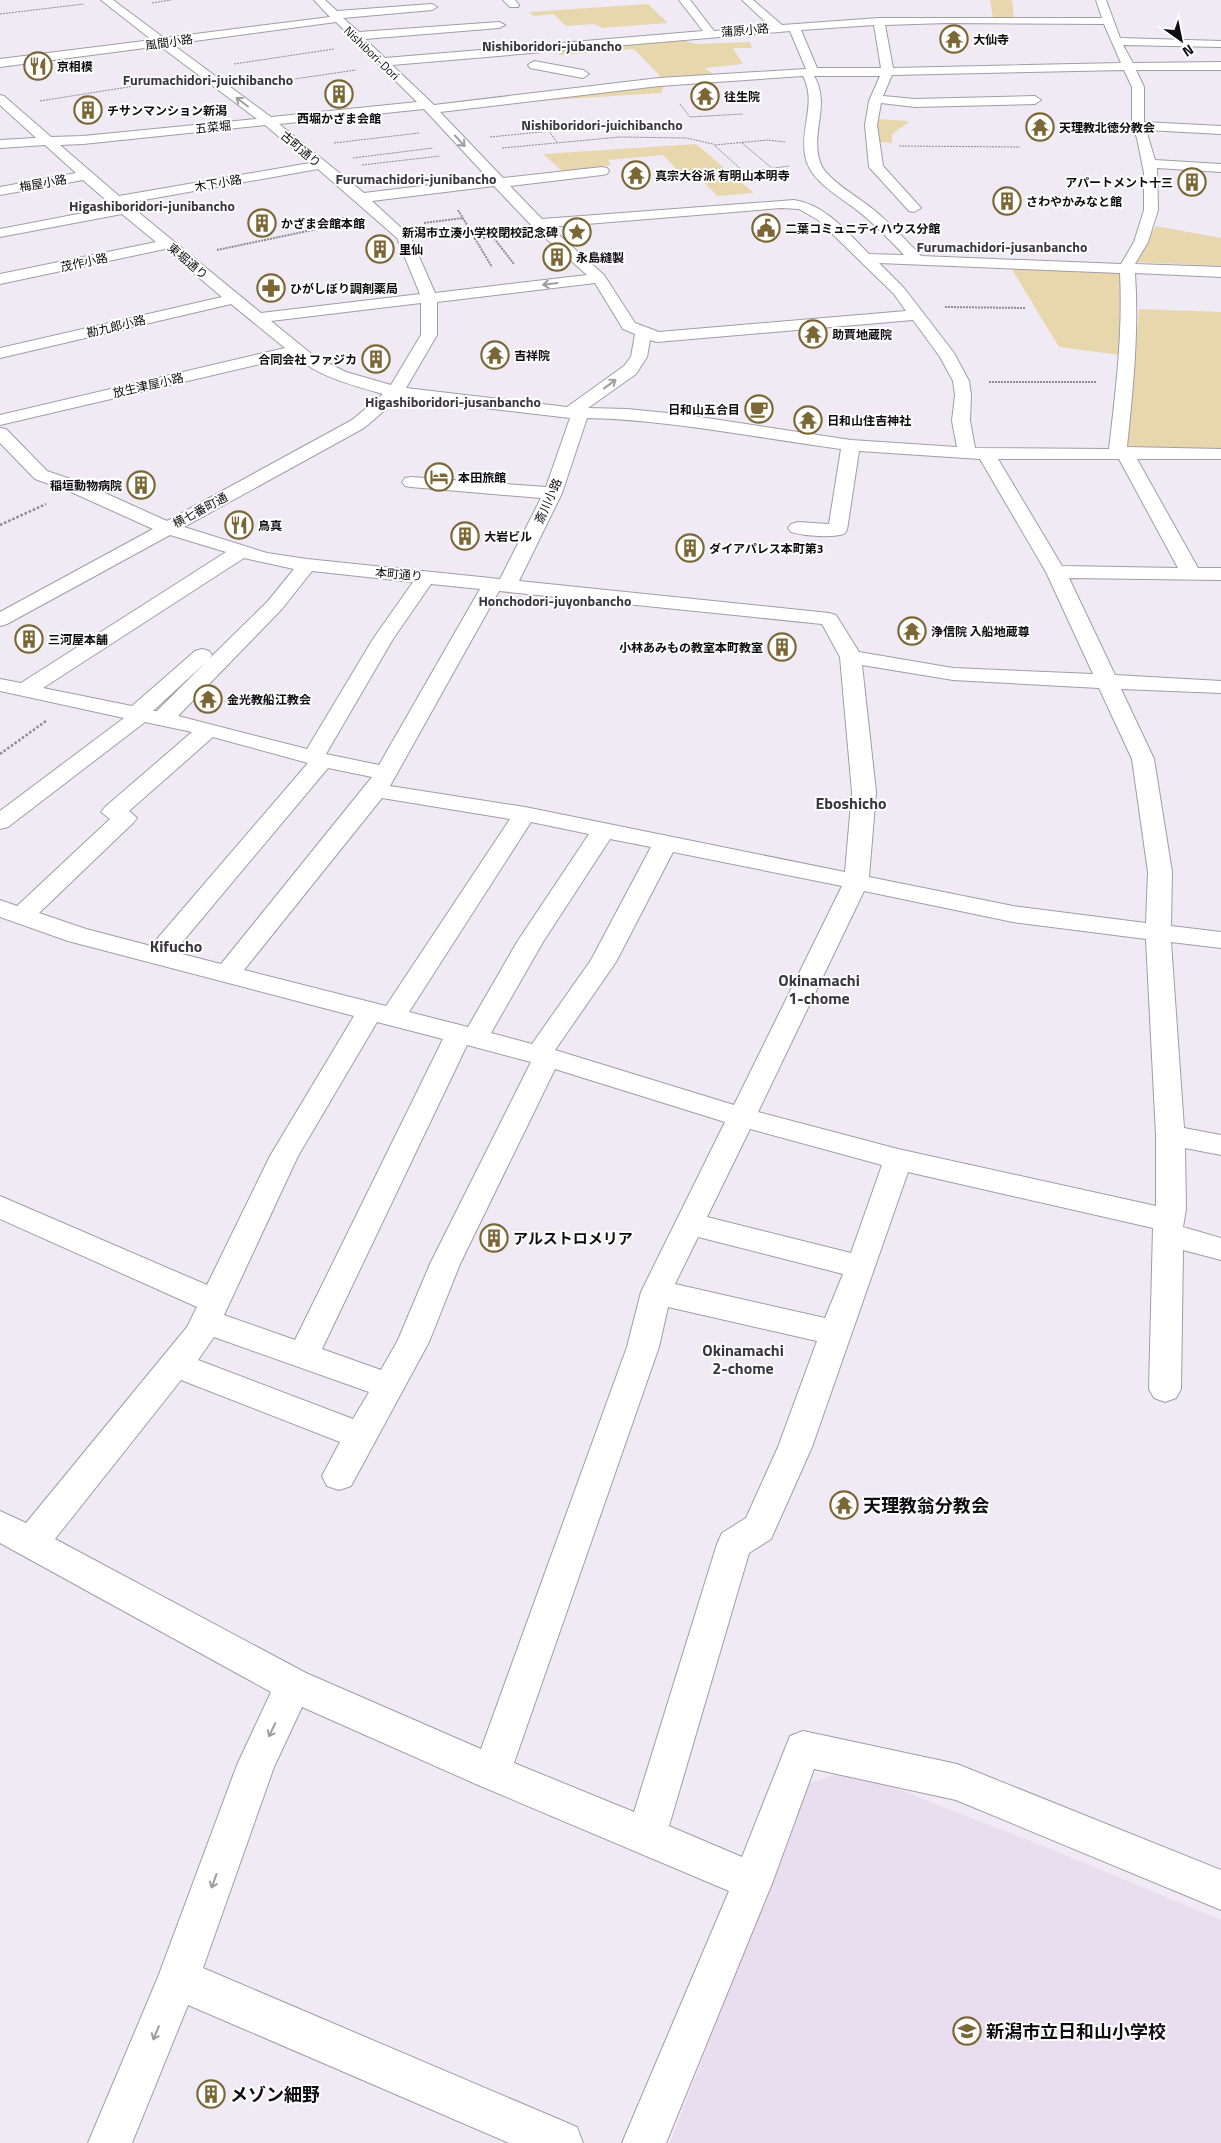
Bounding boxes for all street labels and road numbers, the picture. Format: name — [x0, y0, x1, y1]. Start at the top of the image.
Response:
street label: 蒲原小路 — [720, 18, 770, 42]
street label: Nishibori-Dori — [340, 22, 404, 84]
street label: 風間小路 — [144, 29, 194, 55]
street label: 五菜堀 — [194, 116, 232, 138]
street label: 古町通り — [277, 126, 325, 172]
street label: 梅屋小路 — [18, 169, 68, 197]
street label: 木下小路 — [193, 169, 243, 197]
street label: 東堀通り — [164, 238, 212, 284]
street label: 茂作小路 — [59, 248, 109, 276]
street label: 勘九郎小路 — [85, 310, 147, 342]
street label: 放生津屋小路 — [111, 368, 185, 402]
street label: 斎川小路 — [530, 475, 566, 527]
street label: 横七番町通 — [169, 488, 231, 532]
street label: 本町通り — [374, 562, 424, 586]

